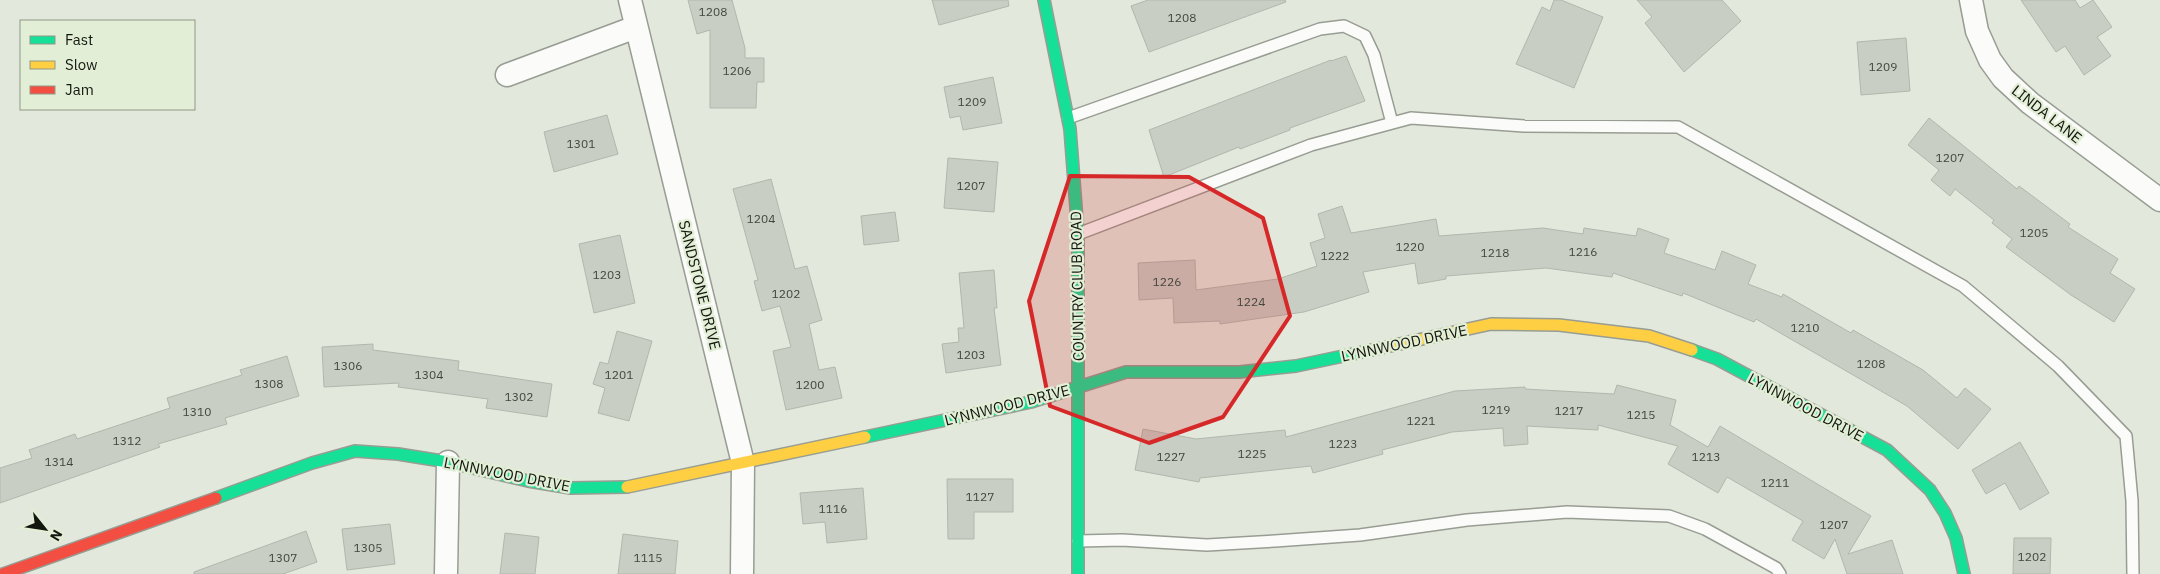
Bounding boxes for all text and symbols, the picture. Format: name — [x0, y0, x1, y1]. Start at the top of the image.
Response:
house number: 1208 — [699, 4, 727, 19]
house number: 1208 — [1168, 10, 1196, 25]
legend — [20, 20, 195, 110]
text: Fast — [65, 30, 93, 49]
text: Slow — [65, 55, 98, 74]
house number: 1209 — [1869, 59, 1897, 74]
house number: 1206 — [723, 63, 751, 78]
text: Jam — [65, 80, 94, 99]
street label: LINDA LANE — [2008, 81, 2086, 147]
house number: 1209 — [958, 94, 986, 109]
house number: 1301 — [567, 136, 595, 151]
house number: 1207 — [1936, 150, 1964, 165]
house number: 1207 — [957, 178, 985, 193]
house number: 1204 — [747, 211, 775, 226]
street label: COUNTRY CLUB ROAD — [1066, 211, 1088, 361]
street label: SANDSTONE DRIVE — [675, 218, 725, 352]
house number: 1205 — [2020, 225, 2048, 240]
house number: 1220 — [1396, 239, 1424, 254]
house number: 1216 — [1569, 244, 1597, 259]
house number: 1218 — [1481, 245, 1509, 260]
house number: 1222 — [1321, 248, 1349, 263]
house number: 1203 — [593, 267, 621, 282]
house number: 1226 — [1153, 274, 1181, 289]
house number: 1202 — [772, 286, 800, 301]
house number: 1224 — [1237, 294, 1265, 309]
street label: LYNNWOOD DRIVE — [1339, 320, 1469, 366]
house number: 1210 — [1791, 320, 1819, 335]
house number: 1203 — [957, 347, 985, 362]
house number: 1208 — [1857, 356, 1885, 371]
house number: 1306 — [334, 358, 362, 373]
house number: 1304 — [415, 367, 443, 382]
house number: 1201 — [605, 367, 633, 382]
street label: LYNNWOOD DRIVE — [1745, 368, 1867, 446]
house number: 1308 — [255, 376, 283, 391]
house number: 1200 — [796, 377, 824, 392]
street label: LYNNWOOD DRIVE — [942, 380, 1072, 430]
house number: 1302 — [505, 389, 533, 404]
house number: 1219 — [1482, 402, 1510, 417]
house number: 1217 — [1555, 403, 1583, 418]
house number: 1310 — [183, 404, 211, 419]
house number: 1215 — [1627, 407, 1655, 422]
house number: 1221 — [1407, 413, 1435, 428]
house number: 1312 — [113, 433, 141, 448]
house number: 1223 — [1329, 436, 1357, 451]
house number: 1225 — [1238, 446, 1266, 461]
house number: 1227 — [1157, 449, 1185, 464]
house number: 1213 — [1692, 449, 1720, 464]
street label: LYNNWOOD DRIVE — [442, 452, 572, 496]
house number: 1314 — [45, 454, 73, 469]
house number: 1211 — [1761, 475, 1789, 490]
house number: 1127 — [966, 489, 994, 504]
house number: 1116 — [819, 501, 847, 516]
north arrow — [20, 504, 70, 554]
house number: 1207 — [1820, 517, 1848, 532]
text: N — [46, 527, 67, 544]
house number: 1305 — [354, 540, 382, 555]
house number: 1202 — [2018, 549, 2046, 564]
house number: 1307 — [269, 550, 297, 565]
house number: 1115 — [634, 550, 662, 565]

